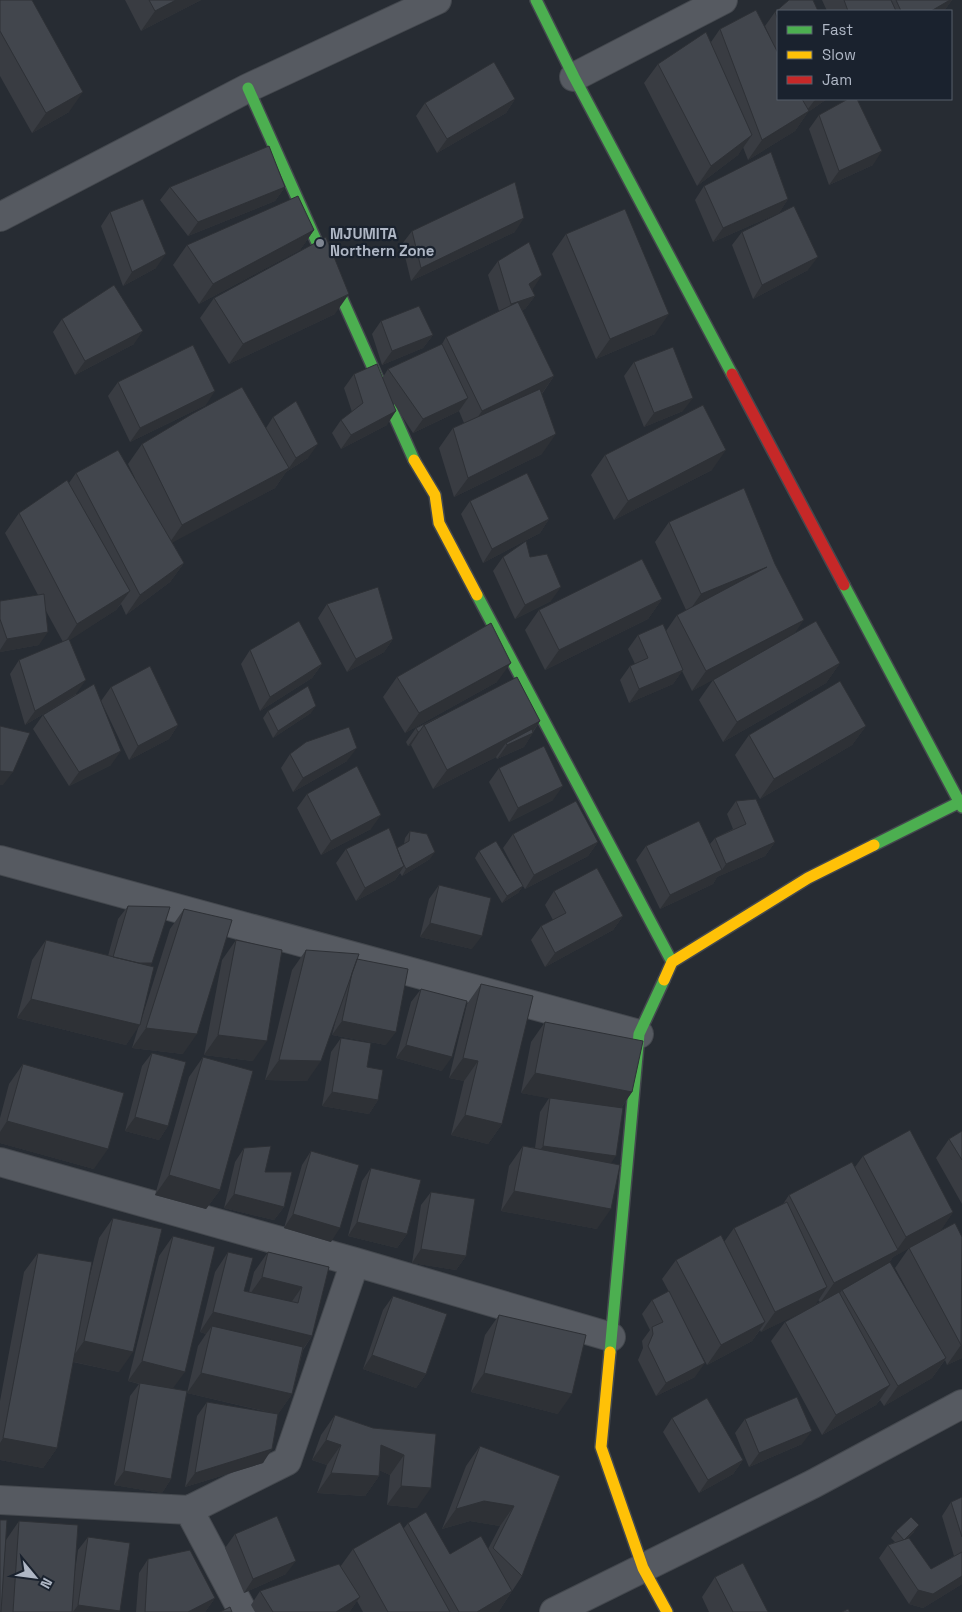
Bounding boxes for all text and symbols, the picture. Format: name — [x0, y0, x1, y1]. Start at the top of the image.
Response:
legend — [777, 10, 952, 100]
text: Fast — [822, 20, 853, 39]
text: Slow — [822, 45, 856, 64]
text: Jam — [822, 70, 852, 89]
place label: MJUMITA Northern Zone — [330, 224, 435, 260]
marker: MJUMITA Northern Zone — [314, 237, 326, 249]
north arrow — [10, 1552, 60, 1602]
text: N — [36, 1575, 57, 1592]

